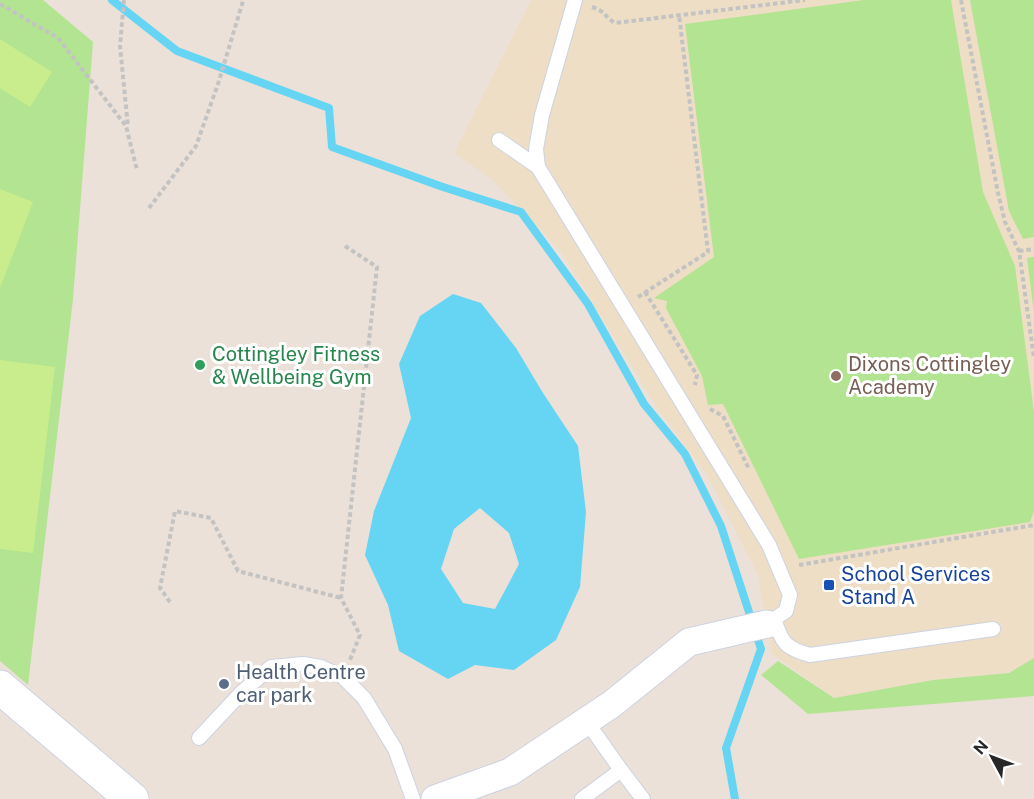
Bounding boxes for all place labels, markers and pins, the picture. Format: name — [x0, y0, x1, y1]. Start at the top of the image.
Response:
place label: Cottingley Fitness & Wellbeing Gym — [212, 342, 380, 389]
place label: Dixons Cottingley Academy — [848, 352, 1011, 399]
marker: Cottingley Fitness & Wellbeing Gym — [193, 358, 207, 372]
marker: Dixons Cottingley Academy — [829, 369, 843, 383]
place label: School Services Stand A — [841, 562, 990, 609]
marker: School Services Stand A — [822, 578, 836, 592]
place label: Health Centre car park — [236, 660, 366, 707]
marker: Health Centre car park — [217, 677, 231, 691]

